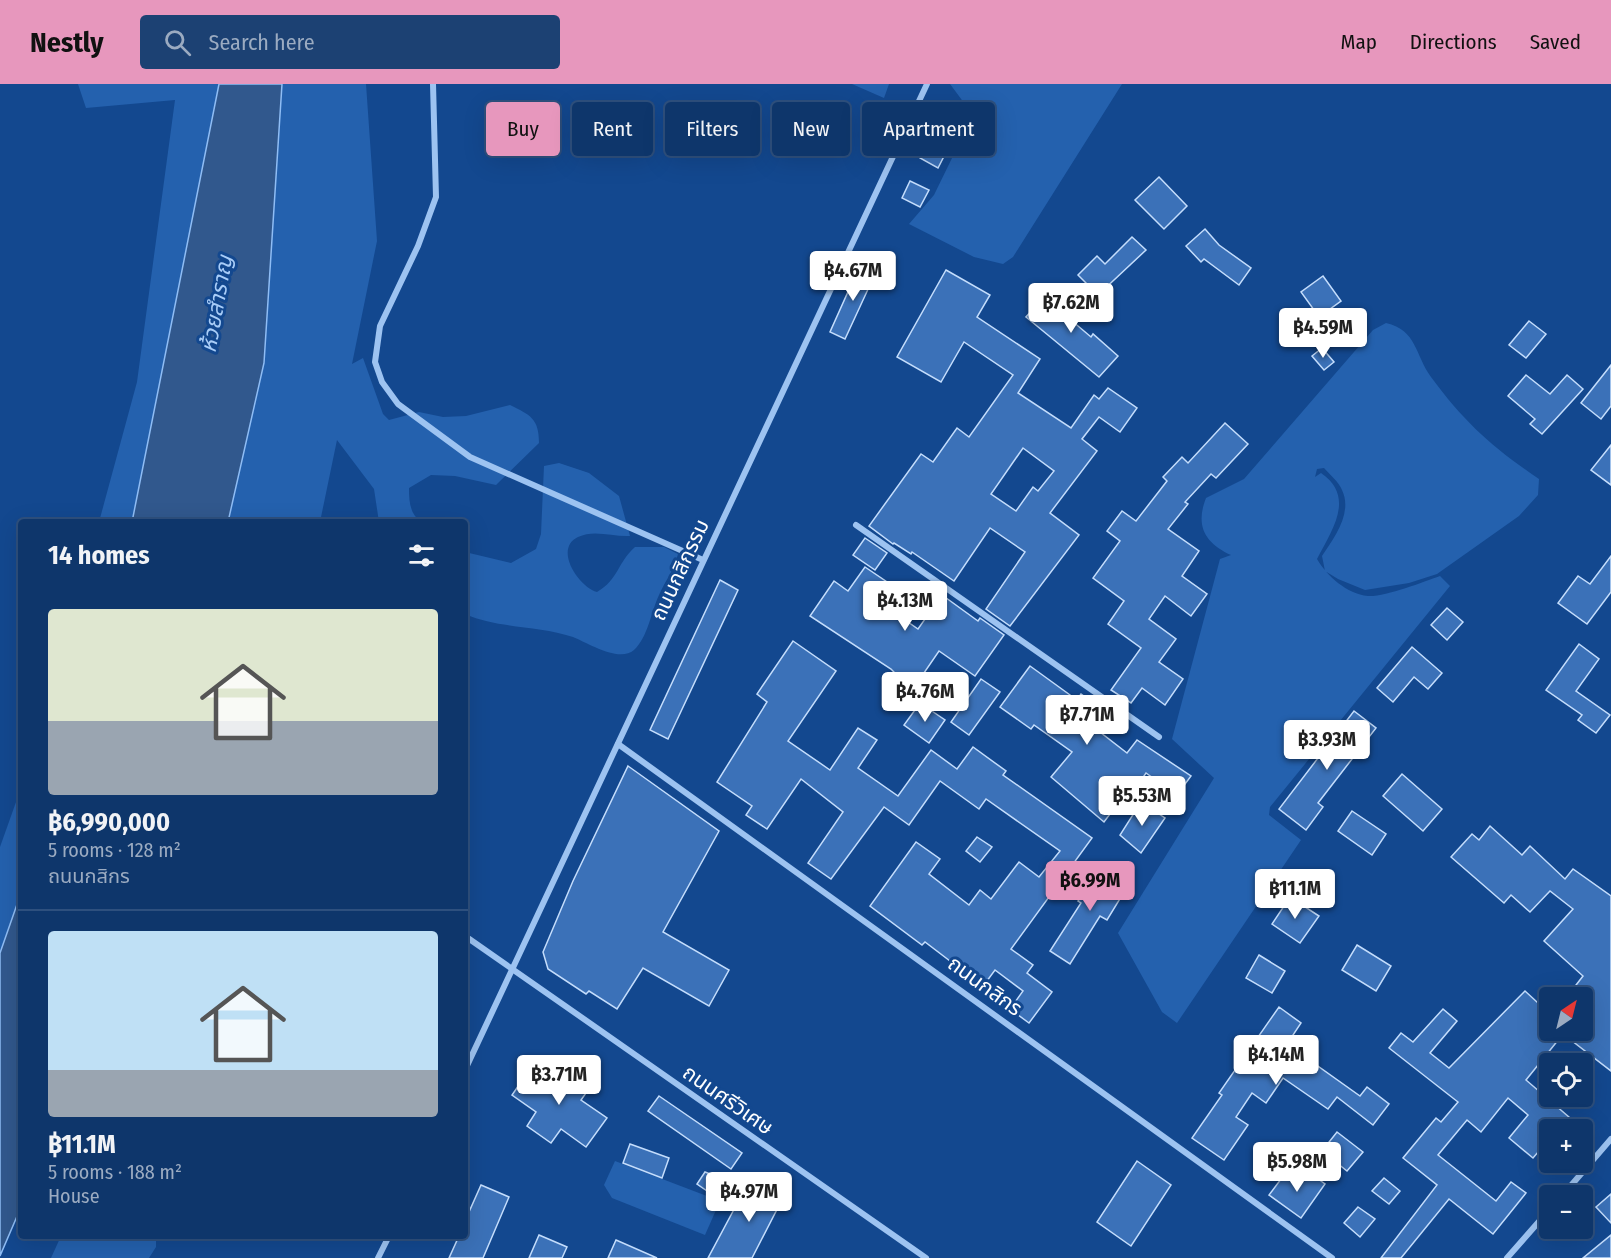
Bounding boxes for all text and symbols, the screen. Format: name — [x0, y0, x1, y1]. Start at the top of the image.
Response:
search box — [140, 15, 560, 69]
text: Nestly — [30, 26, 104, 59]
icon: search — [161, 26, 194, 59]
text: Search here — [209, 29, 315, 56]
text: Map — [1340, 29, 1377, 55]
text: Directions — [1410, 29, 1497, 55]
text: Saved — [1530, 29, 1581, 55]
chip: Buy — [486, 102, 560, 156]
chip: Rent — [572, 102, 653, 156]
chip: Filters — [665, 102, 760, 156]
chip: New — [772, 102, 850, 156]
chip: Apartment — [862, 102, 995, 156]
pin: ฿4.67M — [804, 251, 902, 302]
water label: ห้วยสำราญ — [195, 252, 239, 355]
text: ฿4.67M — [824, 258, 882, 282]
pin: ฿7.62M — [1022, 283, 1120, 334]
text: ฿7.62M — [1042, 290, 1100, 314]
pin: ฿4.59M — [1274, 308, 1372, 359]
text: ฿4.59M — [1293, 315, 1353, 339]
street label: ถนนกสิกรรม — [645, 515, 715, 625]
icon: filters — [405, 539, 438, 572]
text: 14 homes — [48, 540, 150, 571]
pin: ฿4.13M — [856, 581, 954, 632]
text: ฿4.13M — [877, 588, 933, 612]
icon: home — [189, 648, 297, 756]
pin: ฿4.76M — [876, 672, 974, 723]
text: ฿4.76M — [896, 679, 954, 703]
pin: ฿7.71M — [1038, 695, 1136, 746]
text: ฿7.71M — [1060, 702, 1114, 726]
pin: ฿3.93M — [1278, 720, 1376, 771]
text: ฿3.93M — [1298, 727, 1356, 751]
pin: ฿5.53M — [1093, 776, 1191, 827]
text: ฿5.53M — [1113, 783, 1171, 807]
text: ฿6,990,000 — [48, 807, 170, 838]
text: 5 rooms · 128 m² — [48, 838, 181, 862]
pin: ฿6.99M — [1041, 861, 1139, 912]
text: ถนนกสิกร — [48, 864, 130, 888]
text: ฿6.99M — [1060, 868, 1120, 892]
pin: ฿11.1M — [1246, 869, 1344, 920]
text: ฿11.1M — [1269, 876, 1321, 900]
street label: ถนนกสิกร — [943, 950, 1027, 1022]
icon: home — [189, 970, 297, 1078]
north arrow — [1539, 987, 1593, 1041]
map controls — [1539, 987, 1593, 1239]
pin: ฿4.14M — [1227, 1035, 1325, 1086]
text: ฿4.14M — [1248, 1042, 1304, 1066]
button: locate — [1539, 1053, 1593, 1107]
pin: ฿3.71M — [510, 1055, 608, 1106]
street label: ถนนศรีวิเศษ — [678, 1059, 778, 1141]
text: ฿3.71M — [531, 1062, 587, 1086]
button: + — [1539, 1119, 1593, 1173]
text: ฿11.1M — [48, 1129, 116, 1160]
pin: ฿5.98M — [1248, 1142, 1346, 1193]
text: ฿5.98M — [1267, 1149, 1327, 1173]
text: 5 rooms · 188 m² — [48, 1160, 182, 1184]
pin: ฿4.97M — [700, 1172, 798, 1223]
text: ฿4.97M — [720, 1179, 778, 1203]
text: House — [48, 1184, 100, 1208]
button: − — [1539, 1185, 1593, 1239]

